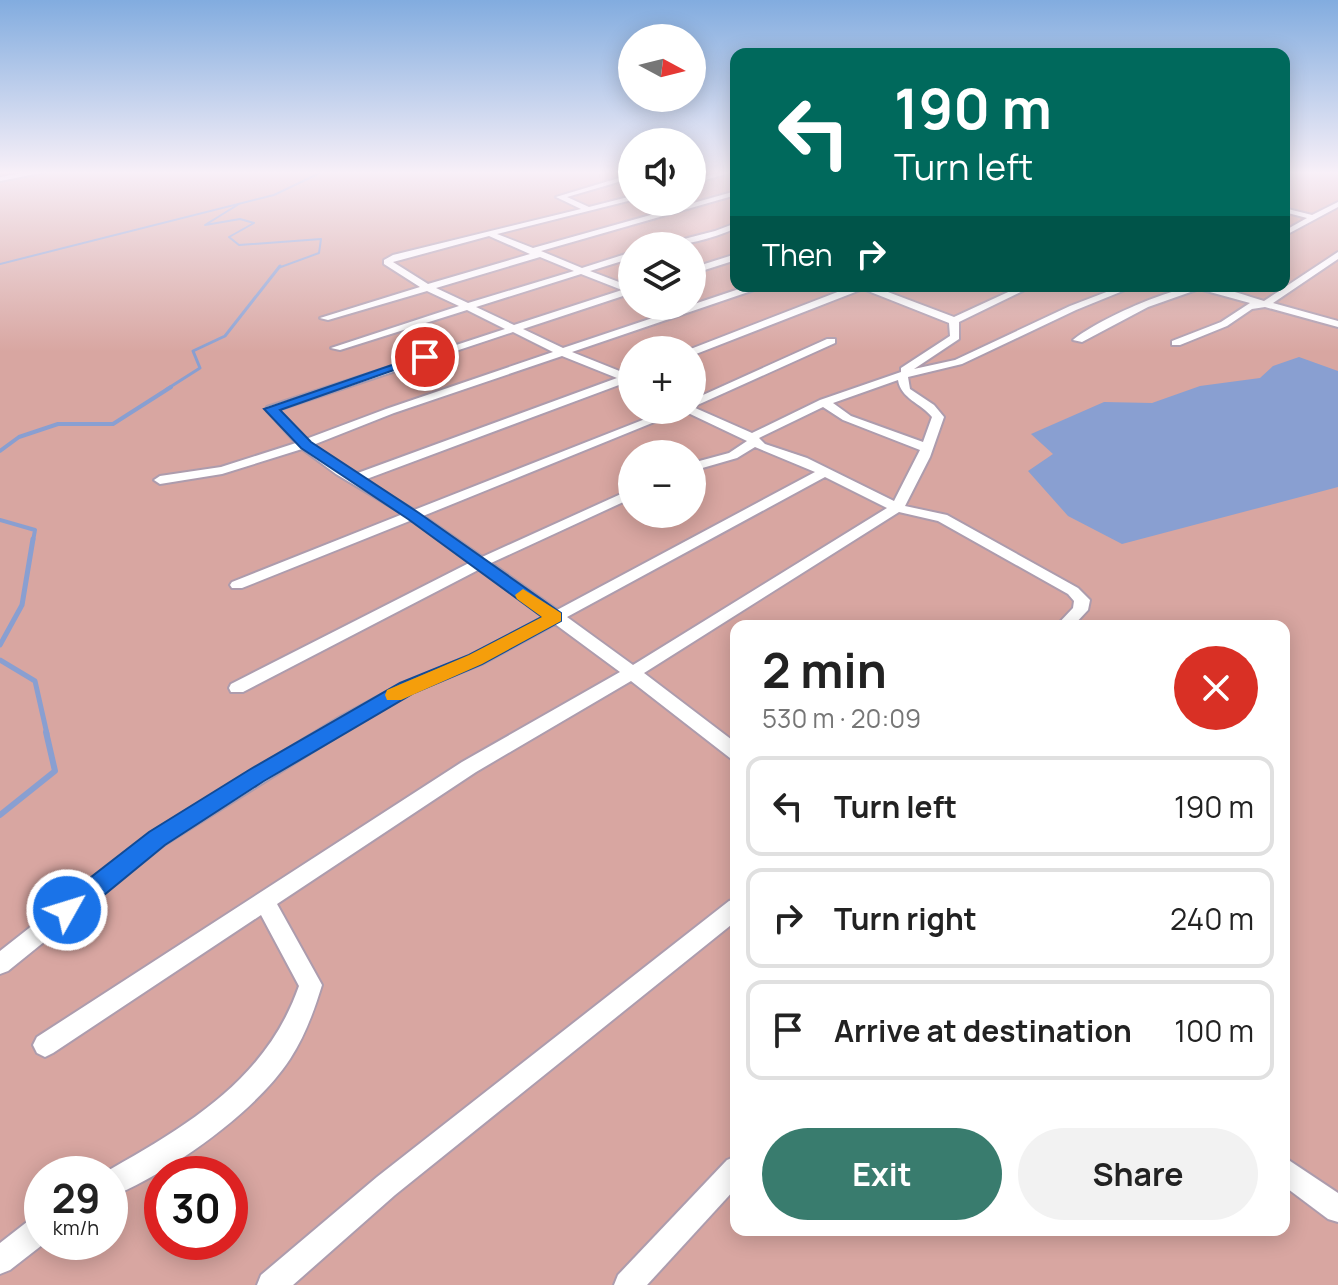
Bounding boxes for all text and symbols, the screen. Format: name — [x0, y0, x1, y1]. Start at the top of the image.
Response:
north arrow — [618, 24, 706, 112]
map controls — [618, 24, 706, 528]
text: 190 m — [894, 69, 1052, 146]
icon: left — [762, 80, 866, 184]
button: sound — [618, 128, 706, 216]
text: Turn left — [894, 142, 1033, 191]
button: layers — [618, 232, 706, 320]
icon: right — [849, 232, 893, 276]
text: Then — [762, 234, 833, 275]
pin — [391, 323, 459, 391]
icon: arrive — [403, 335, 447, 379]
button: + — [618, 336, 706, 424]
button: − — [618, 440, 706, 528]
text: 2 min — [762, 637, 887, 702]
button: close — [1174, 646, 1258, 730]
text: 530 m · 20:09 — [762, 700, 921, 736]
icon: left — [766, 784, 810, 828]
text: Turn left — [834, 786, 957, 827]
text: 190 m — [1174, 786, 1254, 827]
position arrow — [25, 868, 109, 952]
icon: right — [766, 896, 810, 940]
text: Turn right — [834, 898, 977, 939]
text: 240 m — [1170, 898, 1254, 939]
icon: arrive — [766, 1008, 810, 1052]
text: Arrive at destination — [834, 1010, 1132, 1051]
text: 100 m — [1174, 1010, 1254, 1051]
button: Exit — [762, 1128, 1002, 1220]
button: Share — [1018, 1128, 1258, 1220]
speed limit sign: 30 — [144, 1156, 248, 1260]
text: 29 — [52, 1170, 100, 1225]
text: km/h — [53, 1214, 99, 1241]

